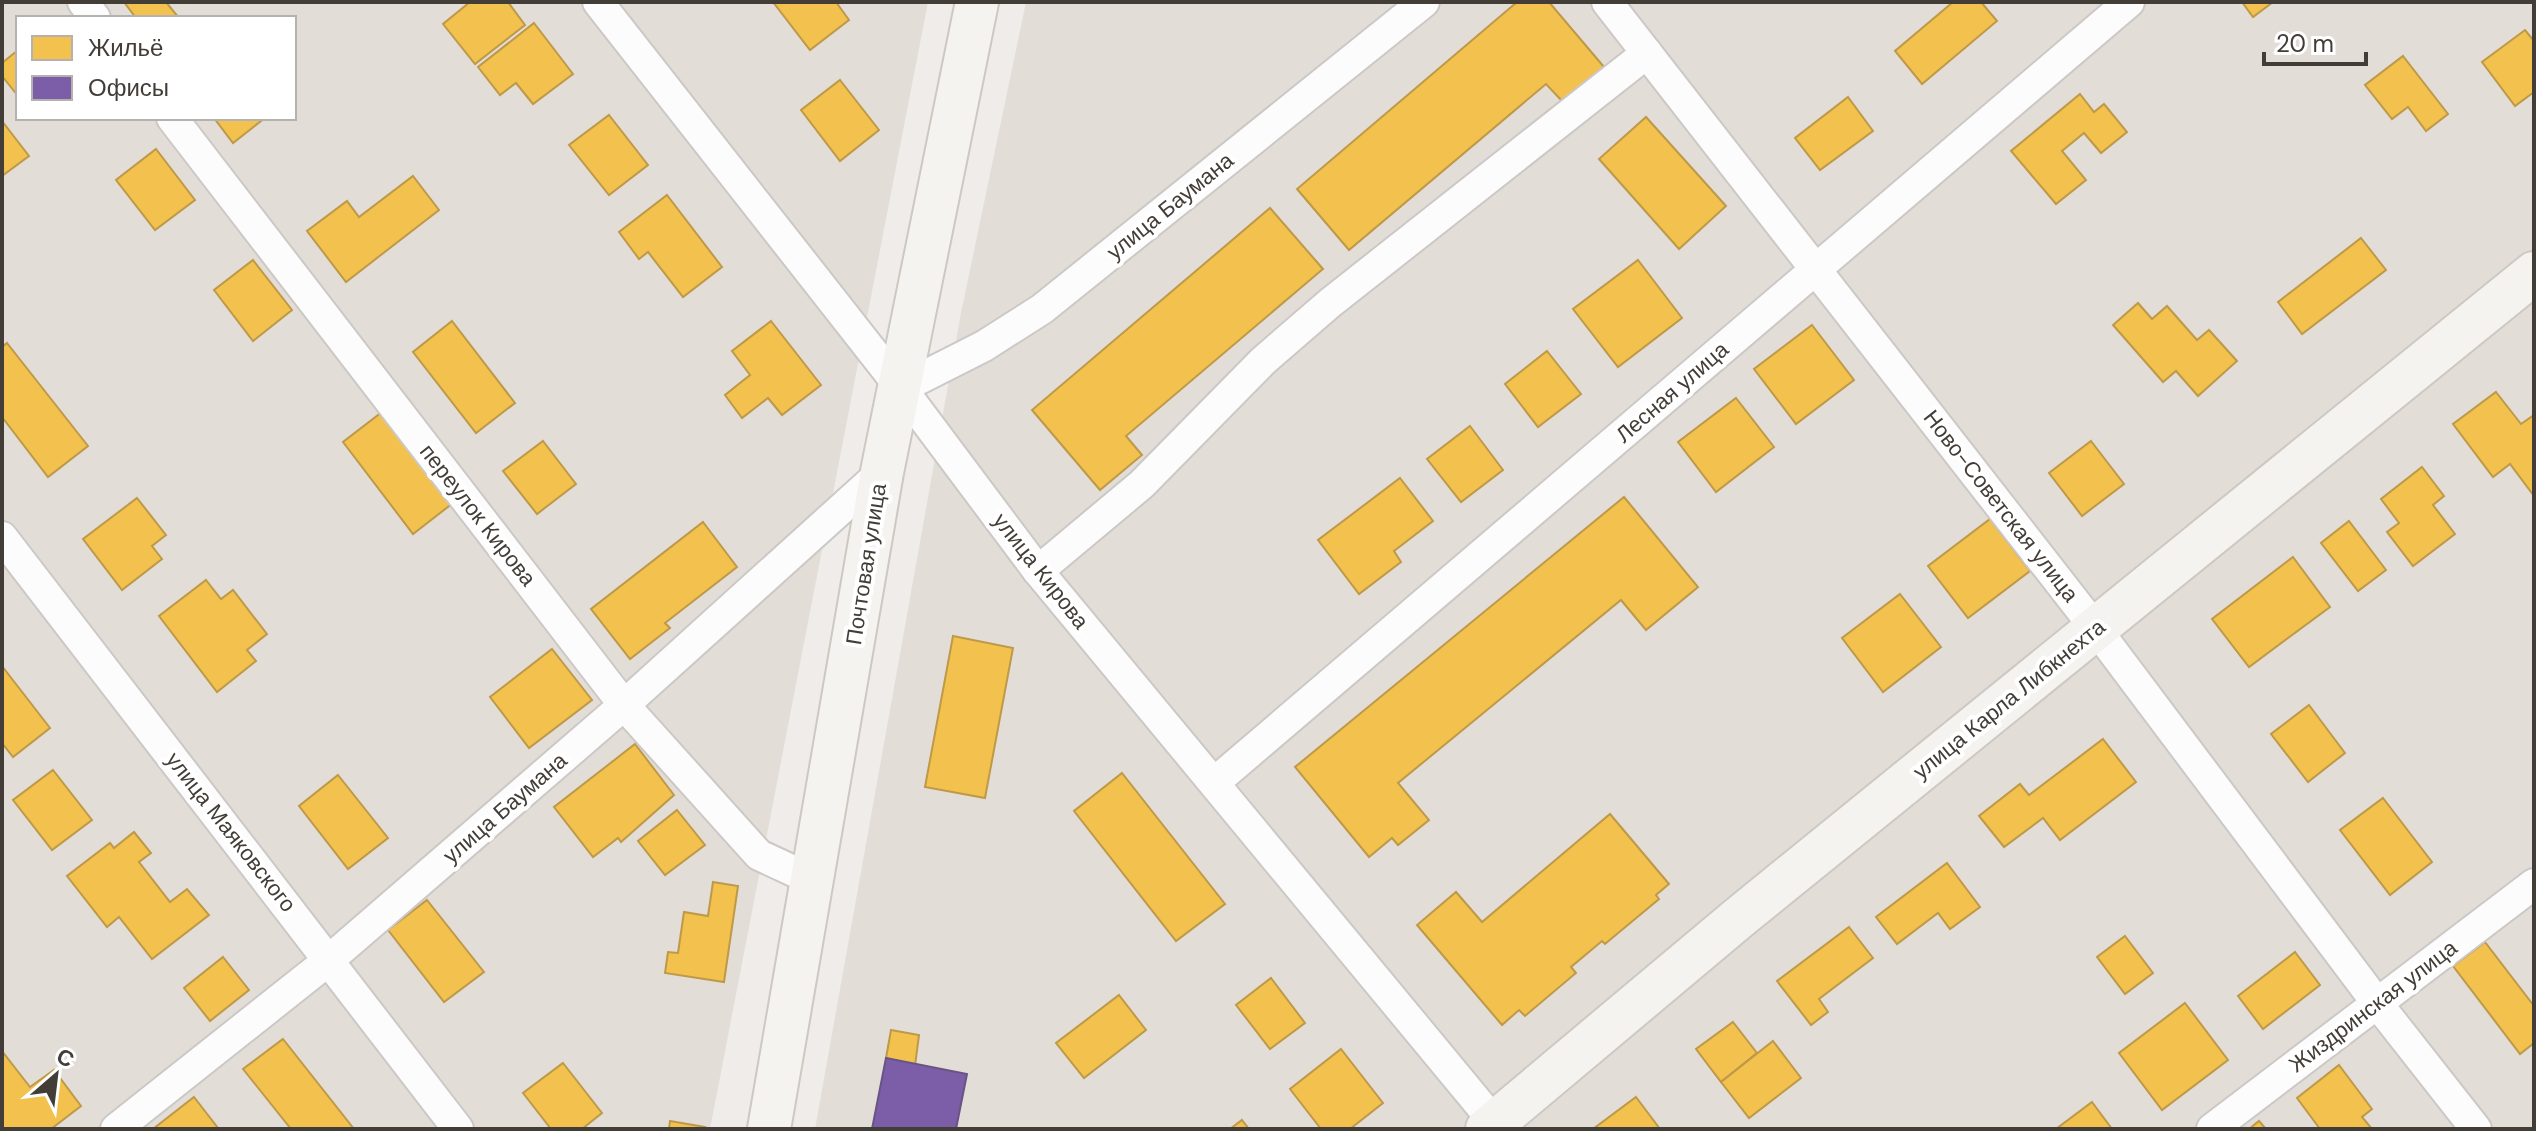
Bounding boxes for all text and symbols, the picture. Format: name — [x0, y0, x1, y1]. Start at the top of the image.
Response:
legend — [16, 16, 296, 120]
scale bar — [2264, 16, 2366, 66]
text: 20 m — [2276, 28, 2334, 59]
text: Жильё — [88, 32, 163, 63]
text: Офисы — [88, 72, 169, 103]
street label: улица Баумана — [1101, 145, 1240, 266]
street label: Лесная улица — [1610, 335, 1735, 449]
street label: Ново-Советская улица — [1917, 404, 2086, 609]
street label: переулок Кирова — [413, 438, 543, 593]
street label: Почтовая улица — [839, 480, 893, 647]
street label: улица Кирова — [987, 507, 1096, 636]
street label: улица Карла Либкнехта — [1907, 612, 2112, 786]
street label: улица Маяковского — [159, 746, 303, 918]
street label: улица Баумана — [437, 746, 574, 870]
street label: Жиздринская улица — [2283, 933, 2464, 1079]
north arrow — [16, 1035, 96, 1115]
text: С — [51, 1041, 79, 1074]

